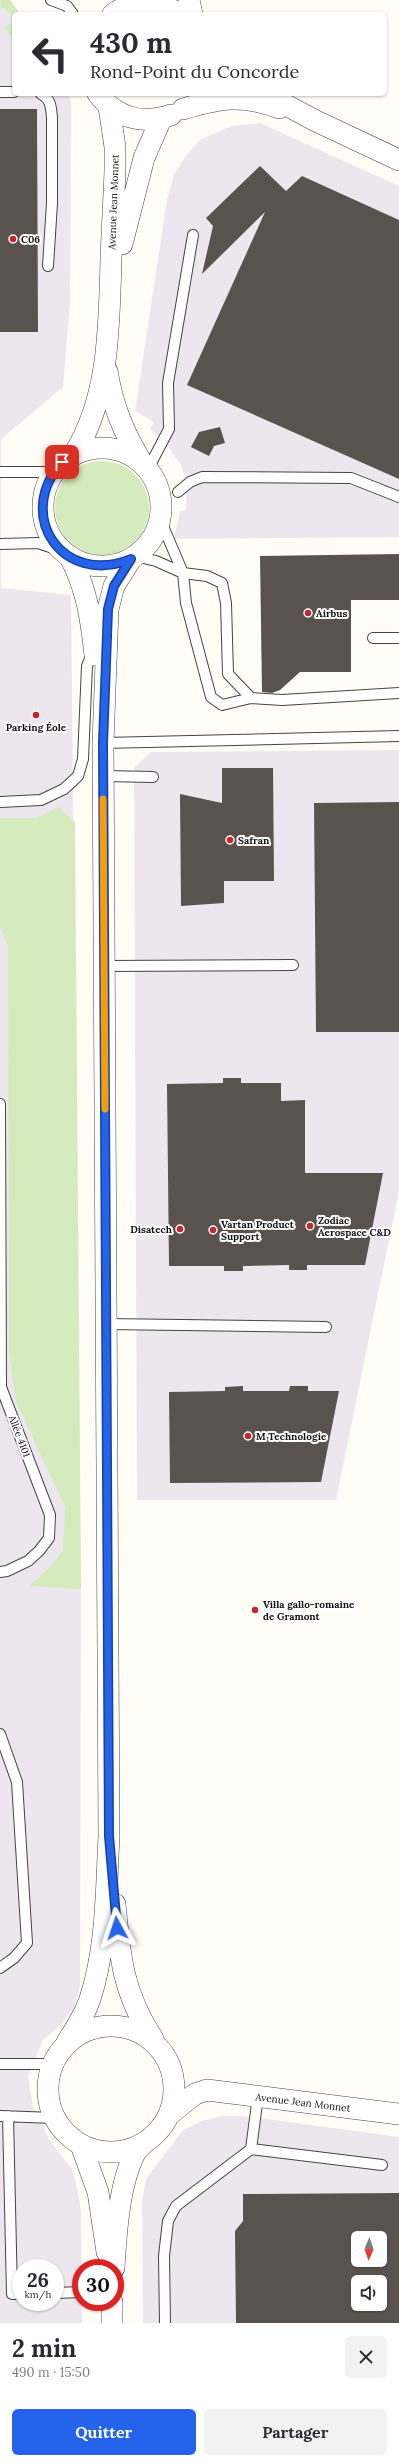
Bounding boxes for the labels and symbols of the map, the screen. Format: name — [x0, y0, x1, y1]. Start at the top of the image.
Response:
street label: Avenue Jean Monnet — [105, 154, 122, 251]
place label: C06 — [21, 233, 40, 246]
marker: C06 — [8, 234, 18, 244]
pin — [45, 445, 79, 479]
place label: Airbus — [316, 607, 348, 620]
marker: Airbus — [303, 608, 313, 618]
marker: Parking Éole — [31, 710, 41, 720]
place label: Parking Éole — [6, 721, 67, 734]
place label: Safran — [238, 834, 270, 847]
marker: Safran — [225, 835, 235, 845]
place label: Zodiac Aerospace C&D — [318, 1214, 391, 1239]
place label: Vartan Product Support — [221, 1218, 295, 1243]
marker: Zodiac Aerospace C&D — [305, 1221, 315, 1231]
place label: Disatech — [130, 1223, 173, 1236]
marker: Disatech — [175, 1224, 185, 1234]
marker: Vartan Product Support — [208, 1225, 218, 1235]
street label: Allée 4101 — [5, 1412, 34, 1459]
place label: M Technologie — [256, 1430, 327, 1443]
marker: M Technologie — [243, 1431, 253, 1441]
place label: Villa gallo-romaine de Gramont — [263, 1598, 355, 1623]
marker: Villa gallo-romaine de Gramont — [250, 1605, 260, 1615]
position arrow — [96, 1907, 138, 1949]
street label: Avenue Jean Monnet — [254, 2090, 351, 2115]
north arrow — [351, 2231, 387, 2267]
speed limit sign: 30 — [72, 2259, 124, 2311]

